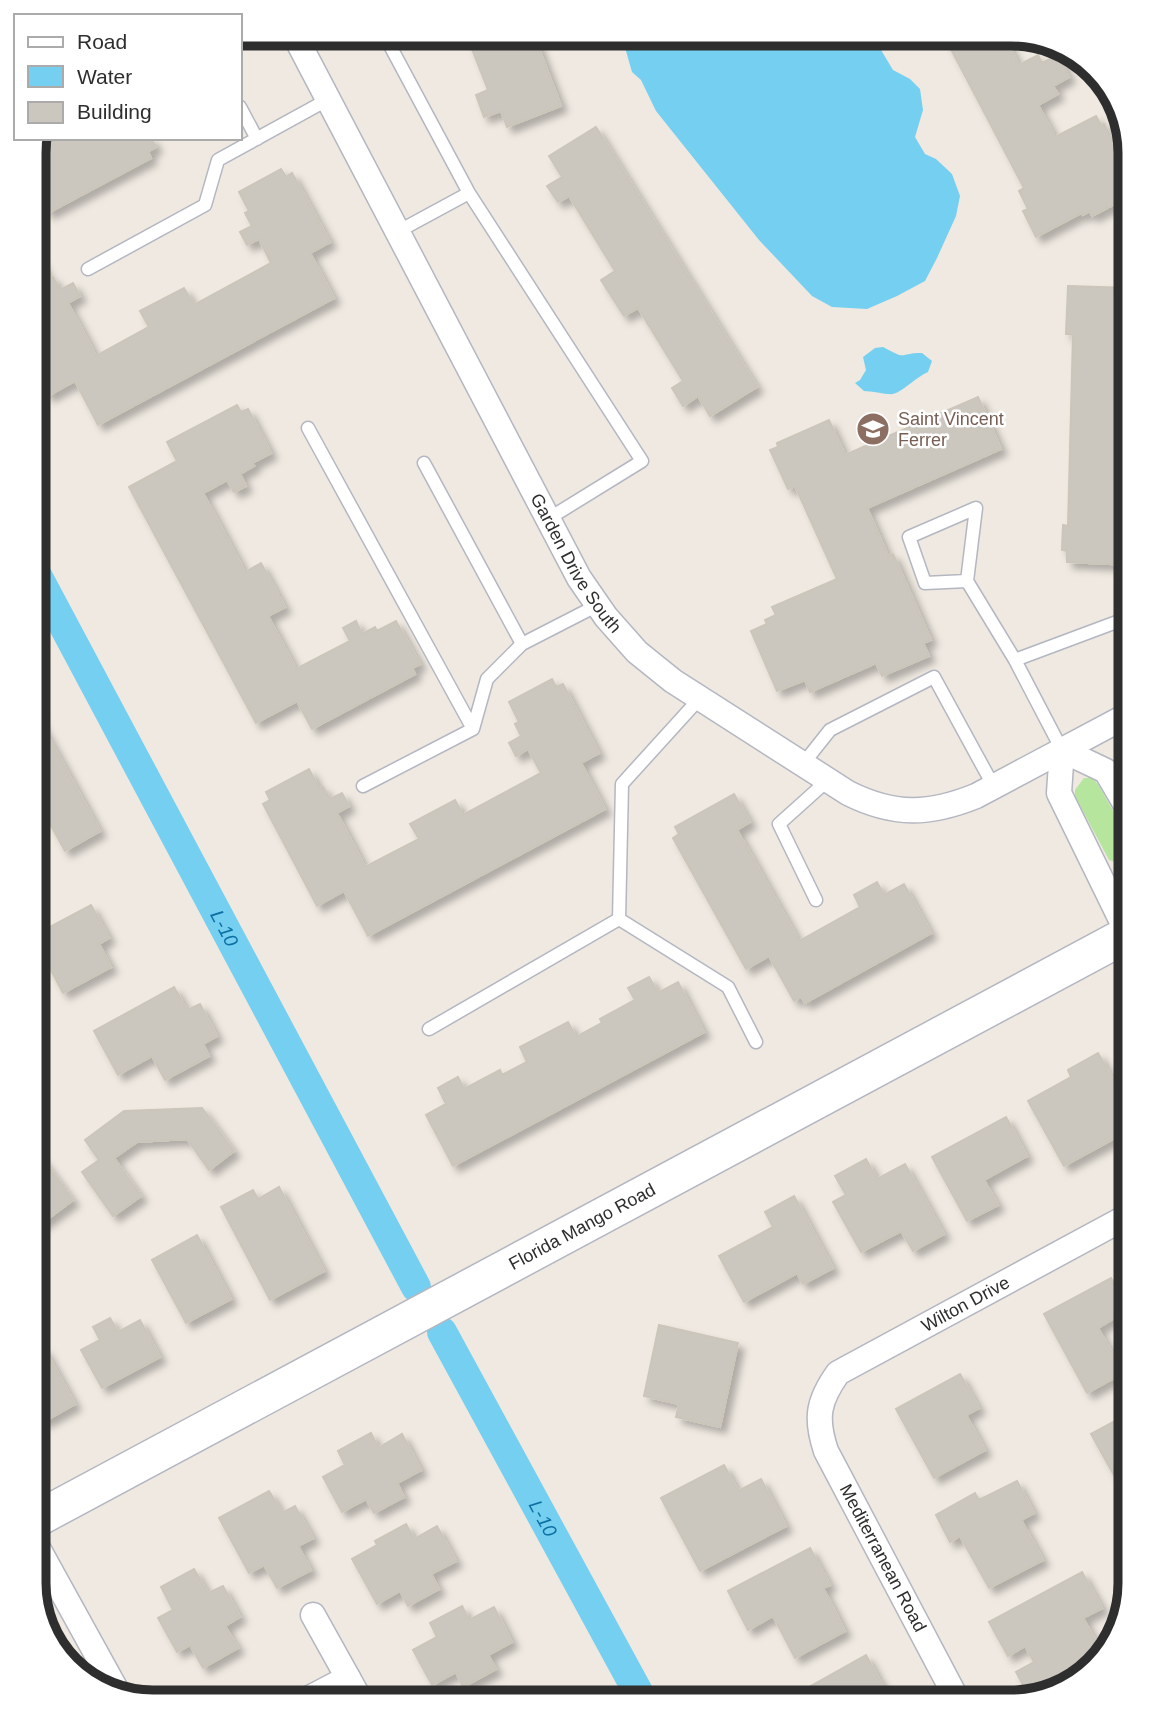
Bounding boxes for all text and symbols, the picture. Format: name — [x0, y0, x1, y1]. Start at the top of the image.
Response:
legend — [14, 14, 242, 140]
text: Road — [77, 30, 127, 53]
text: Water — [77, 65, 132, 88]
text: Building — [77, 100, 152, 123]
place label: Saint Vincent Ferrer — [898, 409, 1004, 450]
school or university icon: Saint Vincent Ferrer — [854, 410, 892, 448]
street label: Garden Drive South — [526, 490, 625, 637]
water label: L-10 — [206, 907, 243, 950]
street label: Florida Mango Road — [505, 1179, 659, 1274]
street label: Wilton Drive — [918, 1272, 1013, 1336]
street label: Mediterranean Road — [836, 1481, 930, 1635]
water label: L-10 — [525, 1497, 561, 1541]

